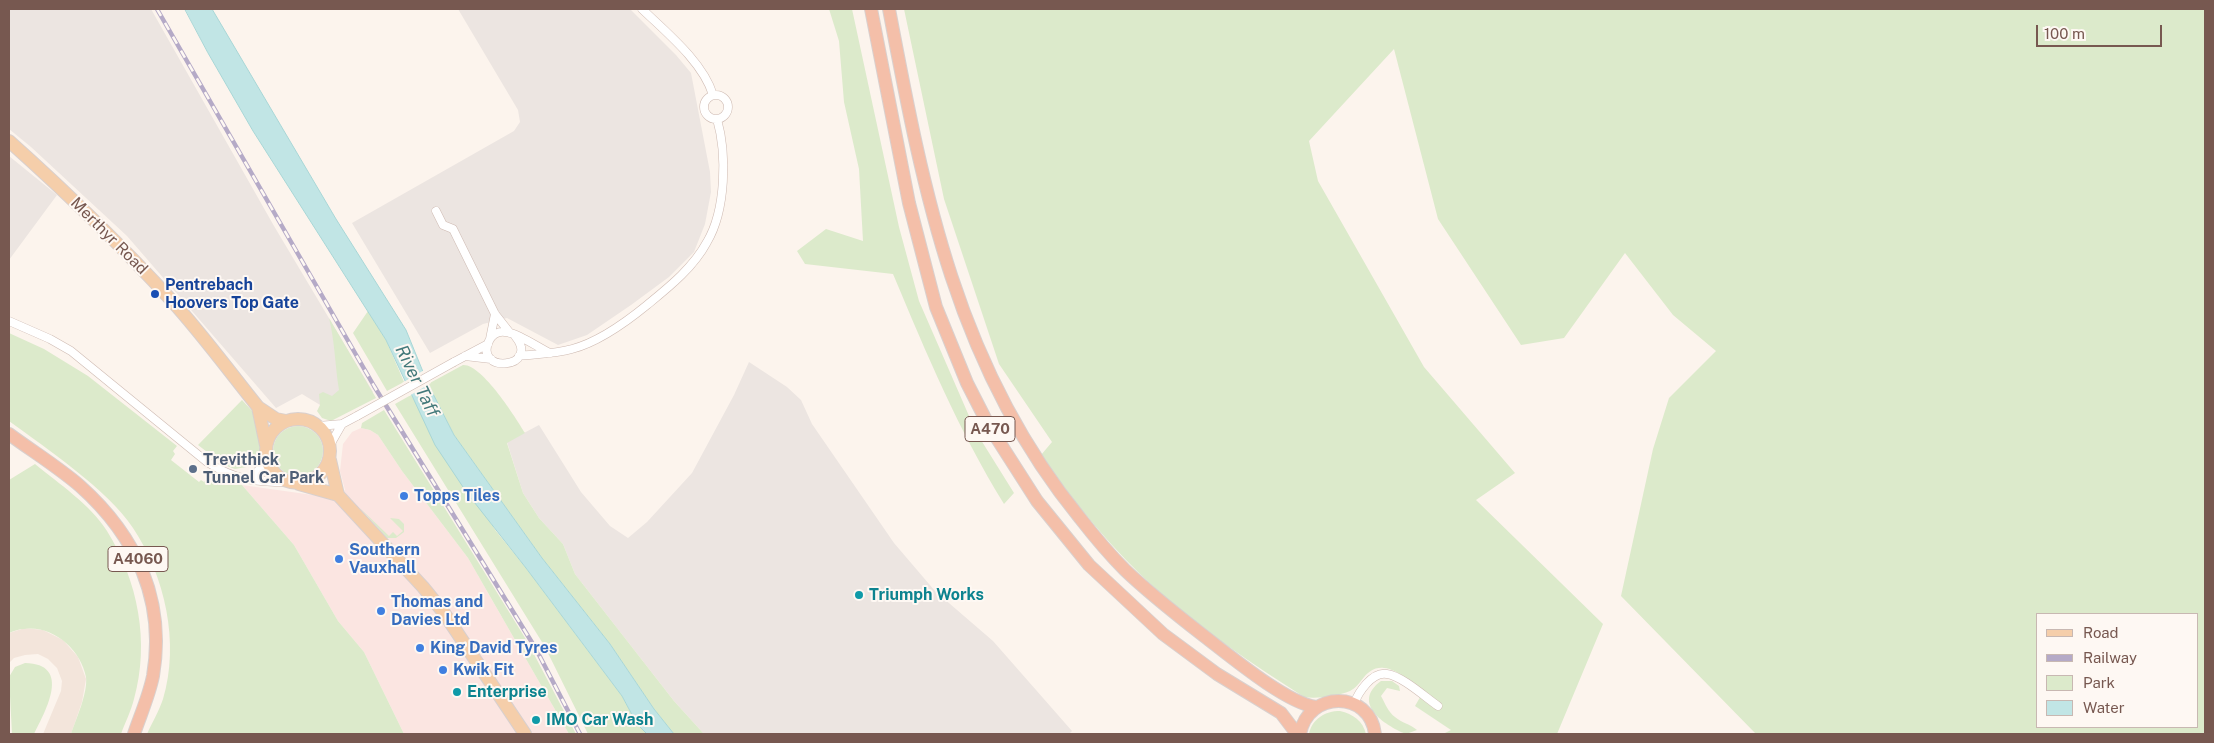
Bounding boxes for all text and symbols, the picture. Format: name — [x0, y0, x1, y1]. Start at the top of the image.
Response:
scale bar — [2039, 15, 2165, 47]
text: 100 m — [2044, 25, 2085, 42]
street label: Merthyr Road — [67, 194, 151, 278]
place label: Pentrebach Hoovers Top Gate — [165, 275, 299, 313]
marker: Pentrebach Hoovers Top Gate — [149, 288, 161, 300]
water label: River Taff — [390, 342, 444, 420]
road number: A470 — [965, 416, 1015, 442]
place label: Trevithick Tunnel Car Park — [203, 450, 324, 488]
marker: Trevithick Tunnel Car Park — [187, 463, 199, 475]
place label: Topps Tiles — [414, 486, 500, 506]
marker: Topps Tiles — [398, 490, 410, 502]
place label: Southern Vauxhall — [349, 540, 420, 578]
road number: A4060 — [108, 546, 168, 572]
marker: Southern Vauxhall — [333, 553, 345, 565]
place label: Triumph Works — [869, 585, 984, 605]
marker: Triumph Works — [853, 589, 865, 601]
place label: Thomas and Davies Ltd — [391, 592, 483, 630]
marker: Thomas and Davies Ltd — [375, 605, 387, 617]
legend — [2036, 613, 2199, 728]
text: Road — [2083, 624, 2119, 641]
place label: King David Tyres — [430, 638, 557, 658]
marker: King David Tyres — [414, 642, 426, 654]
text: Railway — [2083, 649, 2137, 666]
place label: Kwik Fit — [453, 660, 514, 680]
marker: Kwik Fit — [437, 664, 449, 676]
text: Park — [2083, 674, 2115, 691]
place label: Enterprise — [467, 682, 547, 702]
marker: Enterprise — [451, 686, 463, 698]
text: Water — [2083, 699, 2125, 716]
place label: IMO Car Wash — [546, 710, 653, 730]
marker: IMO Car Wash — [530, 714, 542, 726]

